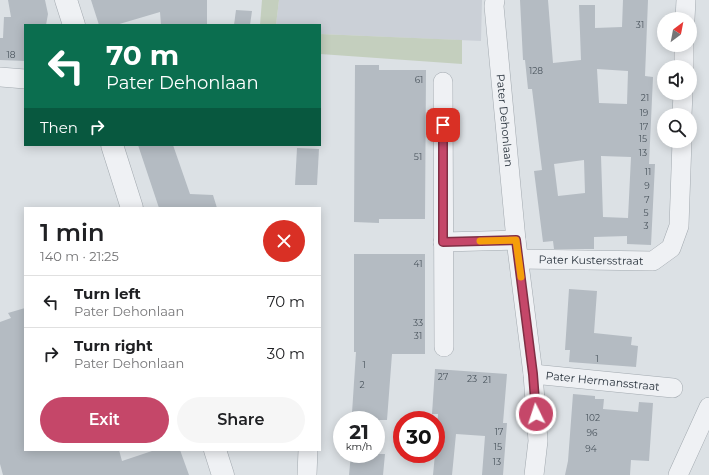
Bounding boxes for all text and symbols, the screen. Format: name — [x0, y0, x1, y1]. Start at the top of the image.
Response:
north arrow — [657, 12, 697, 52]
map controls — [657, 12, 697, 148]
house number: 31 — [636, 19, 644, 30]
text: 70 m — [106, 38, 179, 72]
icon: left — [40, 40, 92, 92]
house number: 18 — [7, 49, 16, 60]
button: sound — [657, 60, 697, 100]
house number: 128 — [529, 65, 543, 76]
text: Pater Dehonlaan — [106, 72, 259, 94]
street label: Pater Dehonlaan — [493, 73, 516, 168]
house number: 61 — [415, 74, 423, 85]
house number: 21 — [641, 92, 649, 103]
house number: 19 — [640, 107, 649, 118]
pin — [426, 108, 460, 142]
button: search — [657, 108, 697, 148]
icon: arrive — [432, 114, 454, 136]
icon: right — [86, 116, 108, 138]
text: Then — [40, 118, 78, 137]
house number: 17 — [640, 121, 648, 132]
house number: 15 — [639, 133, 647, 144]
house number: 13 — [639, 147, 647, 158]
house number: 51 — [414, 151, 422, 162]
house number: 11 — [645, 166, 651, 177]
house number: 9 — [644, 180, 650, 191]
house number: 7 — [644, 194, 650, 205]
house number: 5 — [643, 207, 649, 218]
text: 1 min — [40, 218, 104, 247]
button: close — [263, 220, 305, 262]
house number: 3 — [643, 220, 649, 231]
text: 140 m · 21:25 — [40, 248, 119, 264]
street label: Pater Kustersstraat — [538, 252, 644, 268]
house number: 41 — [414, 258, 422, 269]
text: Turn left — [74, 284, 141, 303]
icon: left — [40, 291, 62, 313]
text: 70 m — [267, 292, 305, 311]
text: Pater Dehonlaan — [74, 303, 184, 319]
house number: 33 — [413, 317, 423, 328]
house number: 31 — [414, 330, 422, 341]
text: Turn right — [74, 336, 153, 355]
icon: right — [40, 343, 62, 365]
text: 30 m — [267, 344, 305, 363]
house number: 1 — [595, 353, 599, 364]
text: Pater Dehonlaan — [74, 355, 184, 371]
house number: 1 — [362, 359, 366, 370]
street label: Pater Hermansstraat — [545, 368, 661, 394]
house number: 27 — [438, 371, 448, 382]
house number: 23 — [467, 373, 477, 384]
house number: 21 — [483, 374, 491, 385]
house number: 2 — [359, 379, 365, 390]
position arrow — [515, 393, 557, 435]
button: Exit — [40, 397, 169, 443]
button: Share — [177, 397, 305, 443]
speed limit sign: 30 — [393, 411, 445, 463]
house number: 102 — [586, 412, 600, 423]
text: 21 — [349, 420, 369, 444]
house number: 17 — [495, 426, 503, 437]
house number: 96 — [587, 427, 598, 438]
text: km/h — [346, 440, 372, 453]
house number: 15 — [494, 441, 502, 452]
house number: 94 — [585, 443, 597, 454]
house number: 13 — [493, 456, 501, 467]

